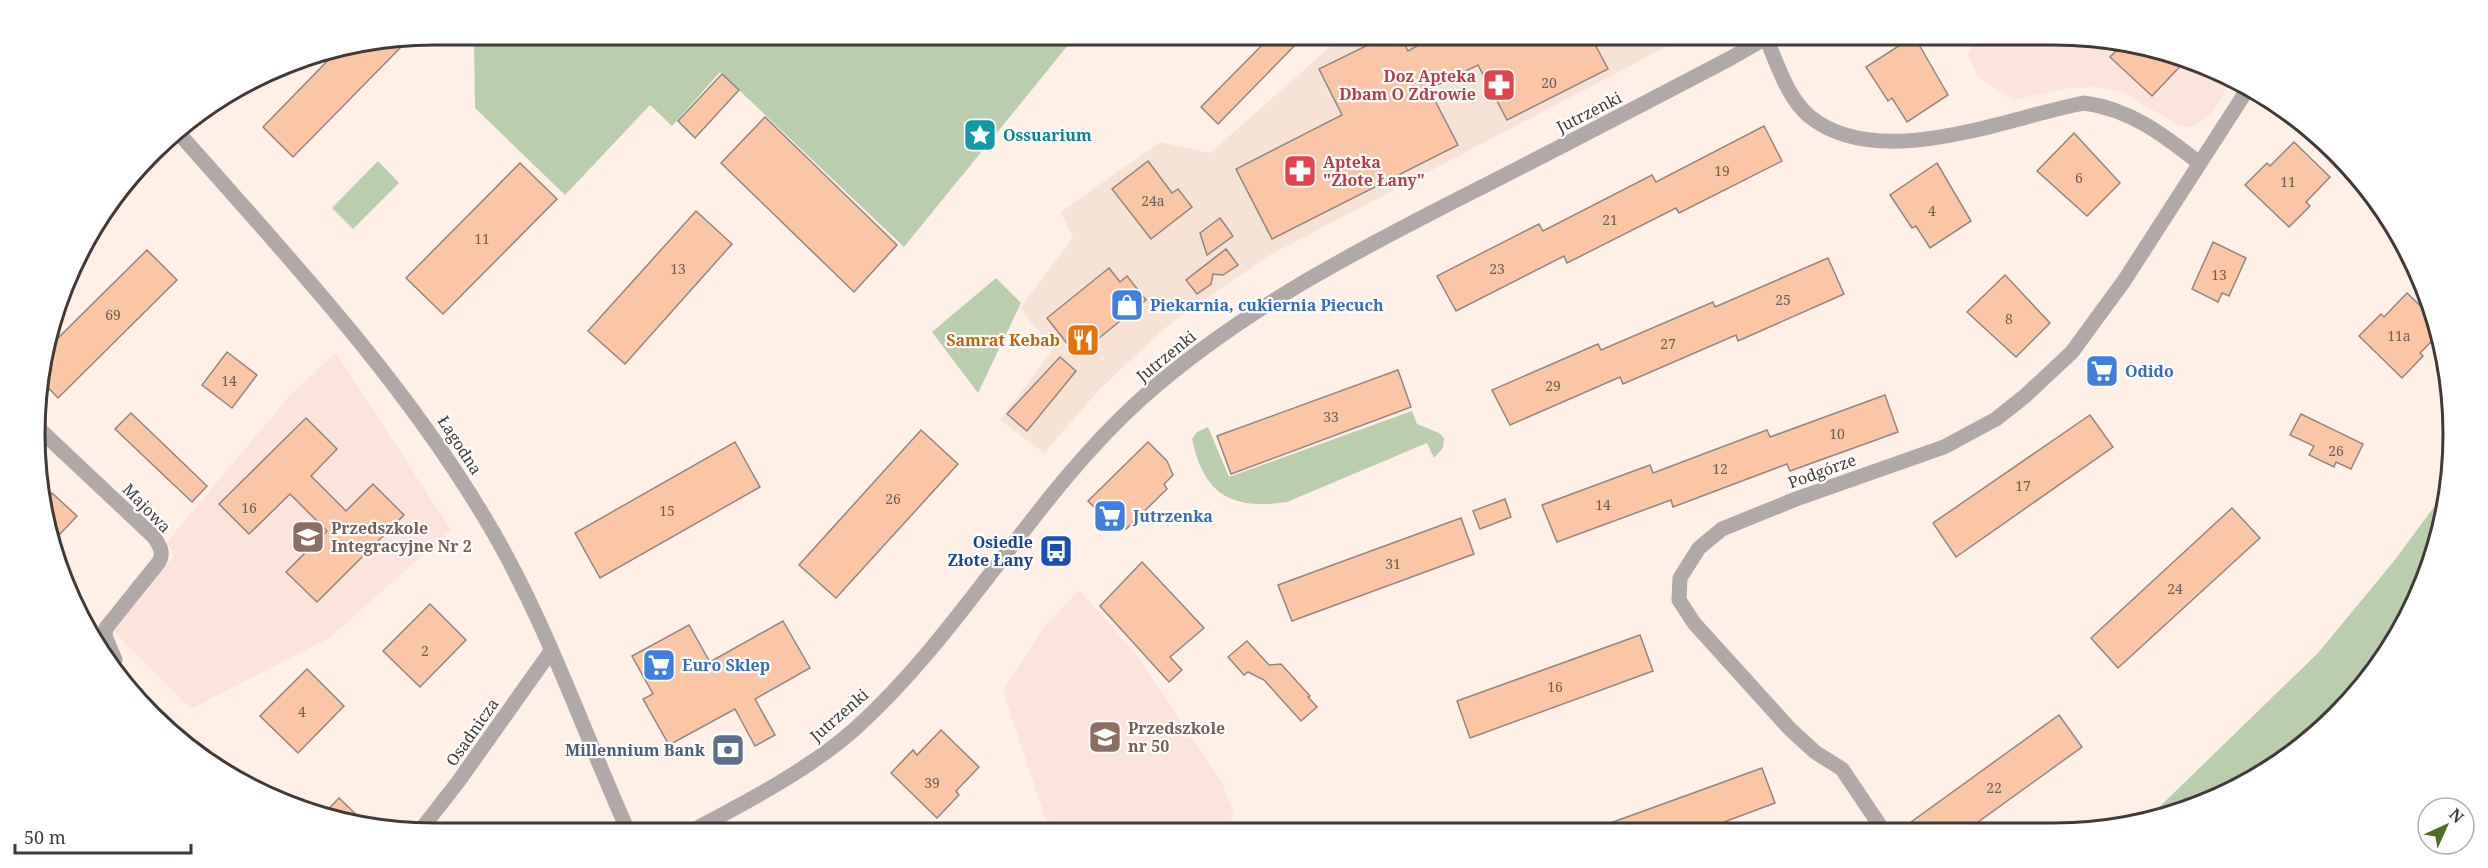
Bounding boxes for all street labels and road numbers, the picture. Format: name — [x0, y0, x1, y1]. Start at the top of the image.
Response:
street label: Jutrzenki — [1552, 86, 1625, 138]
street label: Jutrzenki — [1131, 325, 1200, 387]
street label: Łagodna — [433, 411, 487, 479]
street label: Podgórze — [1785, 449, 1859, 493]
street label: Majowa — [118, 478, 176, 538]
street label: Jutrzenki — [804, 684, 873, 747]
street label: Osadnicza — [440, 694, 504, 770]

